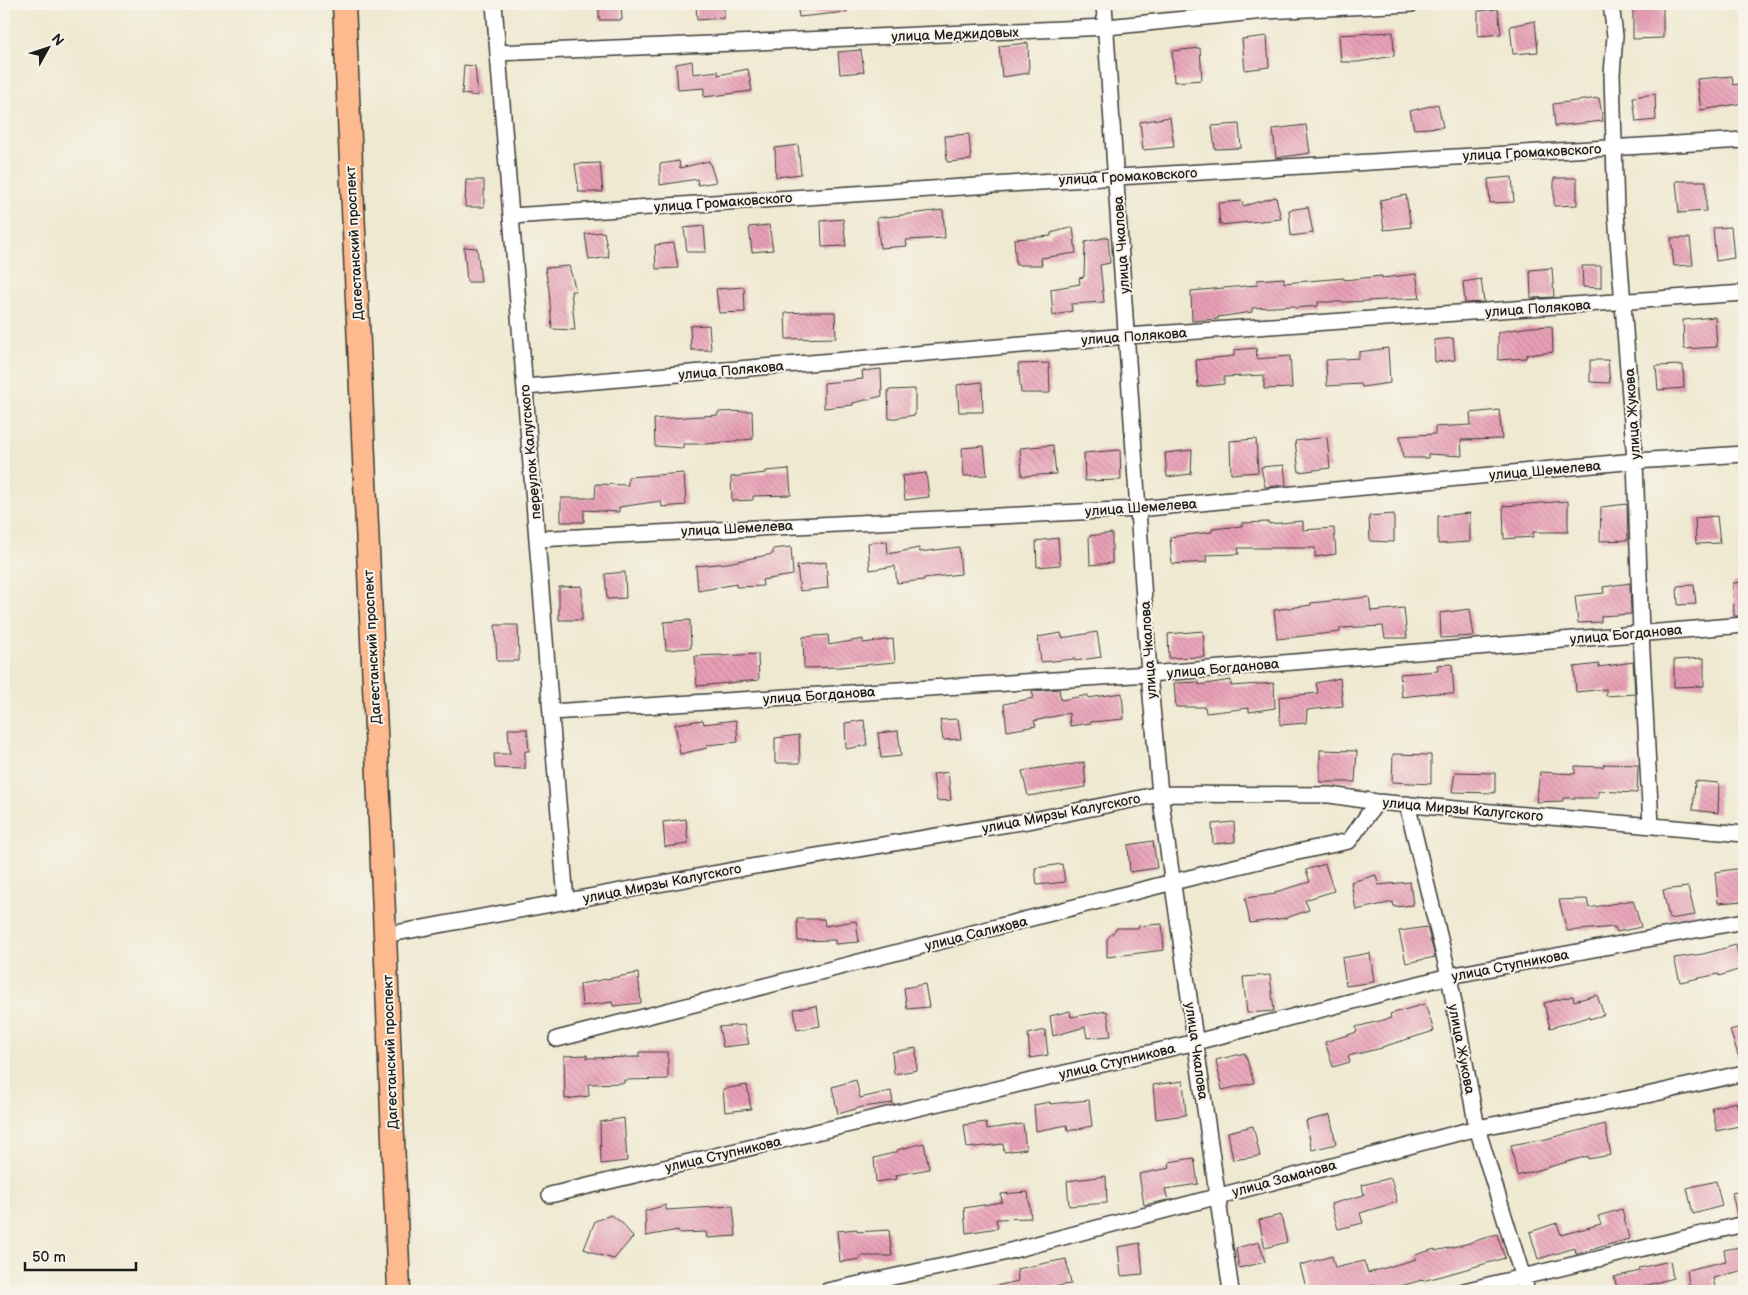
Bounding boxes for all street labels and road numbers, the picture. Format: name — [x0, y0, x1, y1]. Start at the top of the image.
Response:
street label: улица Меджидовых — [891, 24, 1020, 45]
street label: улица Громаковского — [1462, 140, 1602, 165]
street label: улица Громаковского — [1058, 164, 1198, 189]
street label: Дагестанский проспект — [342, 165, 367, 321]
street label: улица Громаковского — [653, 189, 793, 216]
street label: улица Чкалова — [1110, 195, 1133, 295]
street label: улица Полякова — [1485, 296, 1592, 321]
street label: улица Полякова — [1081, 324, 1188, 349]
street label: улица Полякова — [677, 357, 785, 384]
street label: улица Жукова — [1621, 367, 1644, 460]
street label: переулок Калугского — [516, 384, 545, 520]
street label: улица Шемелева — [1488, 457, 1602, 484]
street label: улица Шемелева — [1084, 495, 1198, 520]
street label: улица Шемелева — [681, 517, 794, 540]
street label: Дагестанский проспект — [360, 569, 385, 725]
street label: улица Чкалова — [1137, 600, 1160, 700]
street label: улица Богданова — [1569, 621, 1684, 648]
street label: улица Богданова — [1166, 655, 1281, 682]
street label: улица Богданова — [762, 683, 877, 708]
street label: улица Мирзы Калугского — [980, 790, 1142, 837]
street label: улица Мирзы Калугского — [1382, 794, 1544, 825]
street label: улица Мирзы Калугского — [581, 860, 743, 907]
street label: улица Салихова — [923, 912, 1030, 954]
street label: улица Ступникова — [1450, 946, 1571, 985]
street label: Дагестанский проспект — [379, 974, 402, 1130]
street label: улица Чкалова — [1181, 1001, 1212, 1102]
street label: улица Жукова — [1444, 1003, 1479, 1096]
street label: улица Ступникова — [1057, 1040, 1178, 1083]
street label: улица Ступникова — [663, 1133, 784, 1176]
street label: улица Заманова — [1230, 1156, 1339, 1201]

